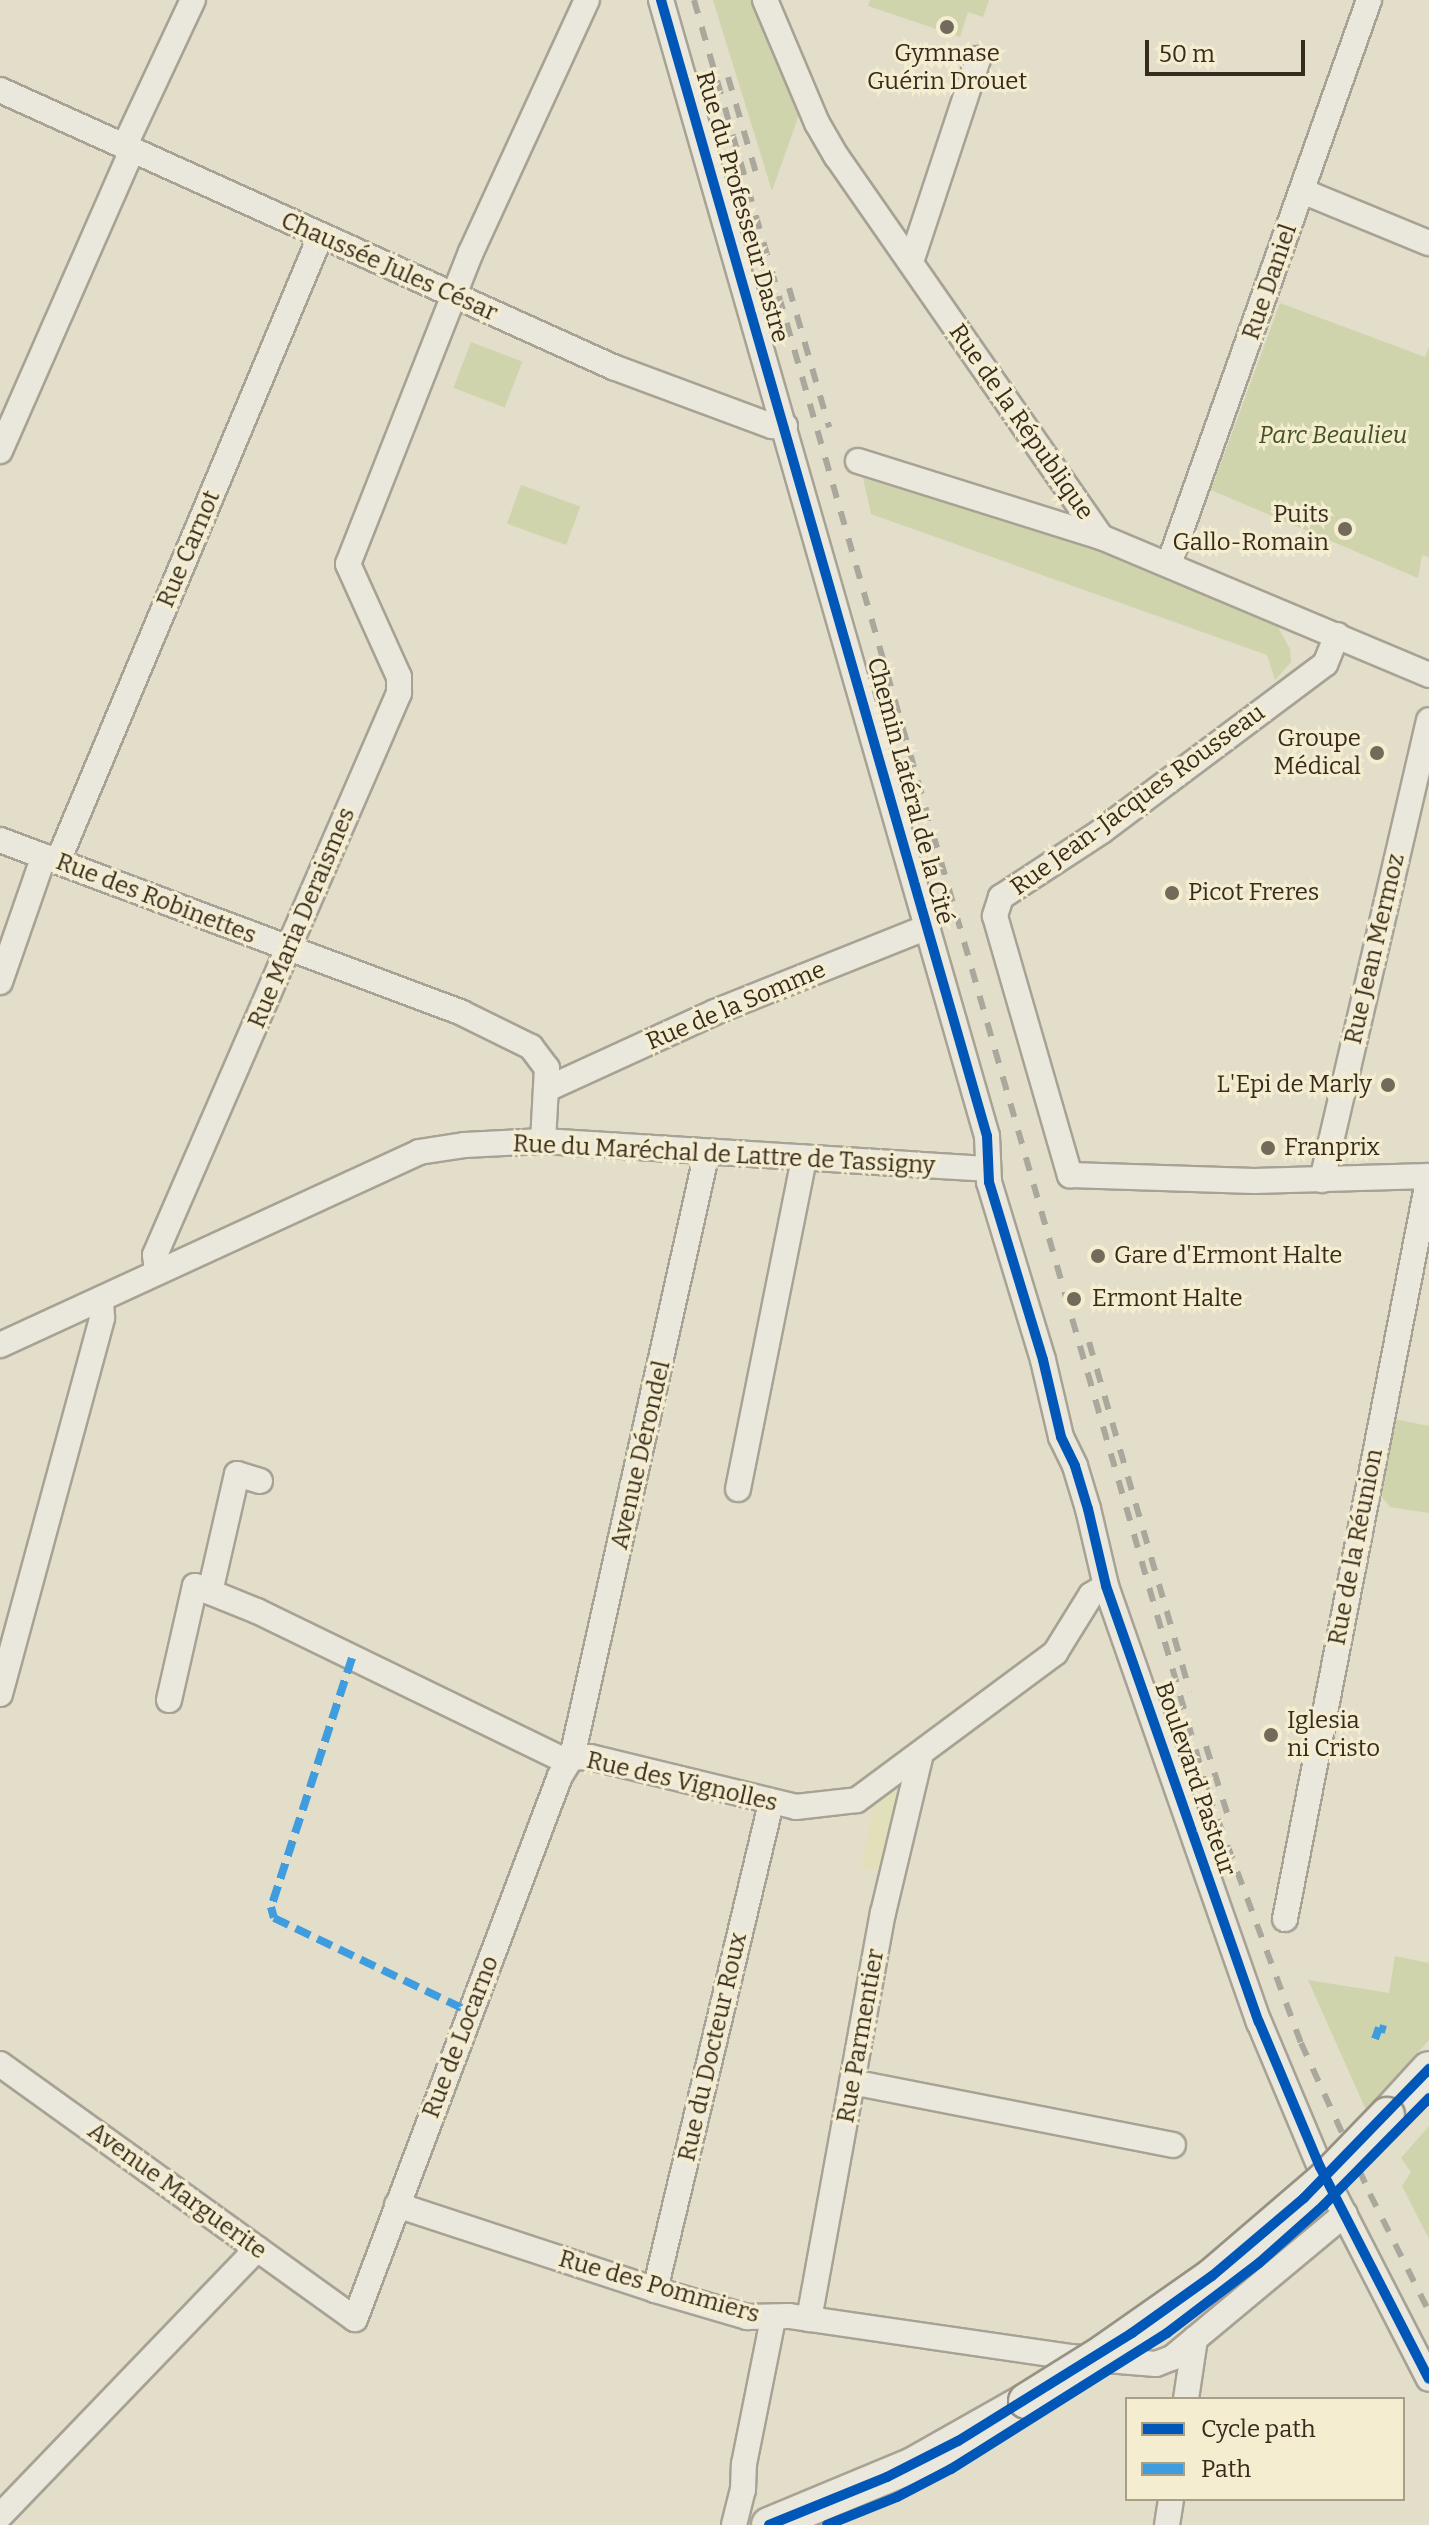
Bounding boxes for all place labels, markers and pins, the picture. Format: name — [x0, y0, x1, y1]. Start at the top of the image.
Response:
marker: Gymnase Guérin Drouet — [938, 18, 956, 36]
place label: Gymnase Guérin Drouet — [867, 40, 1027, 96]
place label: Puits Gallo-Romain — [1172, 501, 1329, 557]
marker: Puits Gallo-Romain — [1336, 520, 1354, 538]
place label: Groupe Médical — [1274, 725, 1361, 781]
marker: Groupe Médical — [1368, 744, 1386, 762]
place label: Picot Freres — [1188, 879, 1319, 907]
marker: Picot Freres — [1163, 884, 1181, 902]
place label: L'Epi de Marly — [1216, 1071, 1372, 1099]
marker: L'Epi de Marly — [1379, 1076, 1397, 1094]
place label: Franprix — [1284, 1134, 1380, 1162]
marker: Franprix — [1259, 1139, 1277, 1157]
place label: Gare d'Ermont Halte — [1114, 1242, 1342, 1270]
marker: Gare d'Ermont Halte — [1089, 1247, 1107, 1265]
place label: Ermont Halte — [1092, 1285, 1243, 1313]
marker: Ermont Halte — [1063, 1288, 1085, 1310]
place label: Iglesia ni Cristo — [1287, 1707, 1380, 1763]
marker: Iglesia ni Cristo — [1262, 1726, 1280, 1744]

